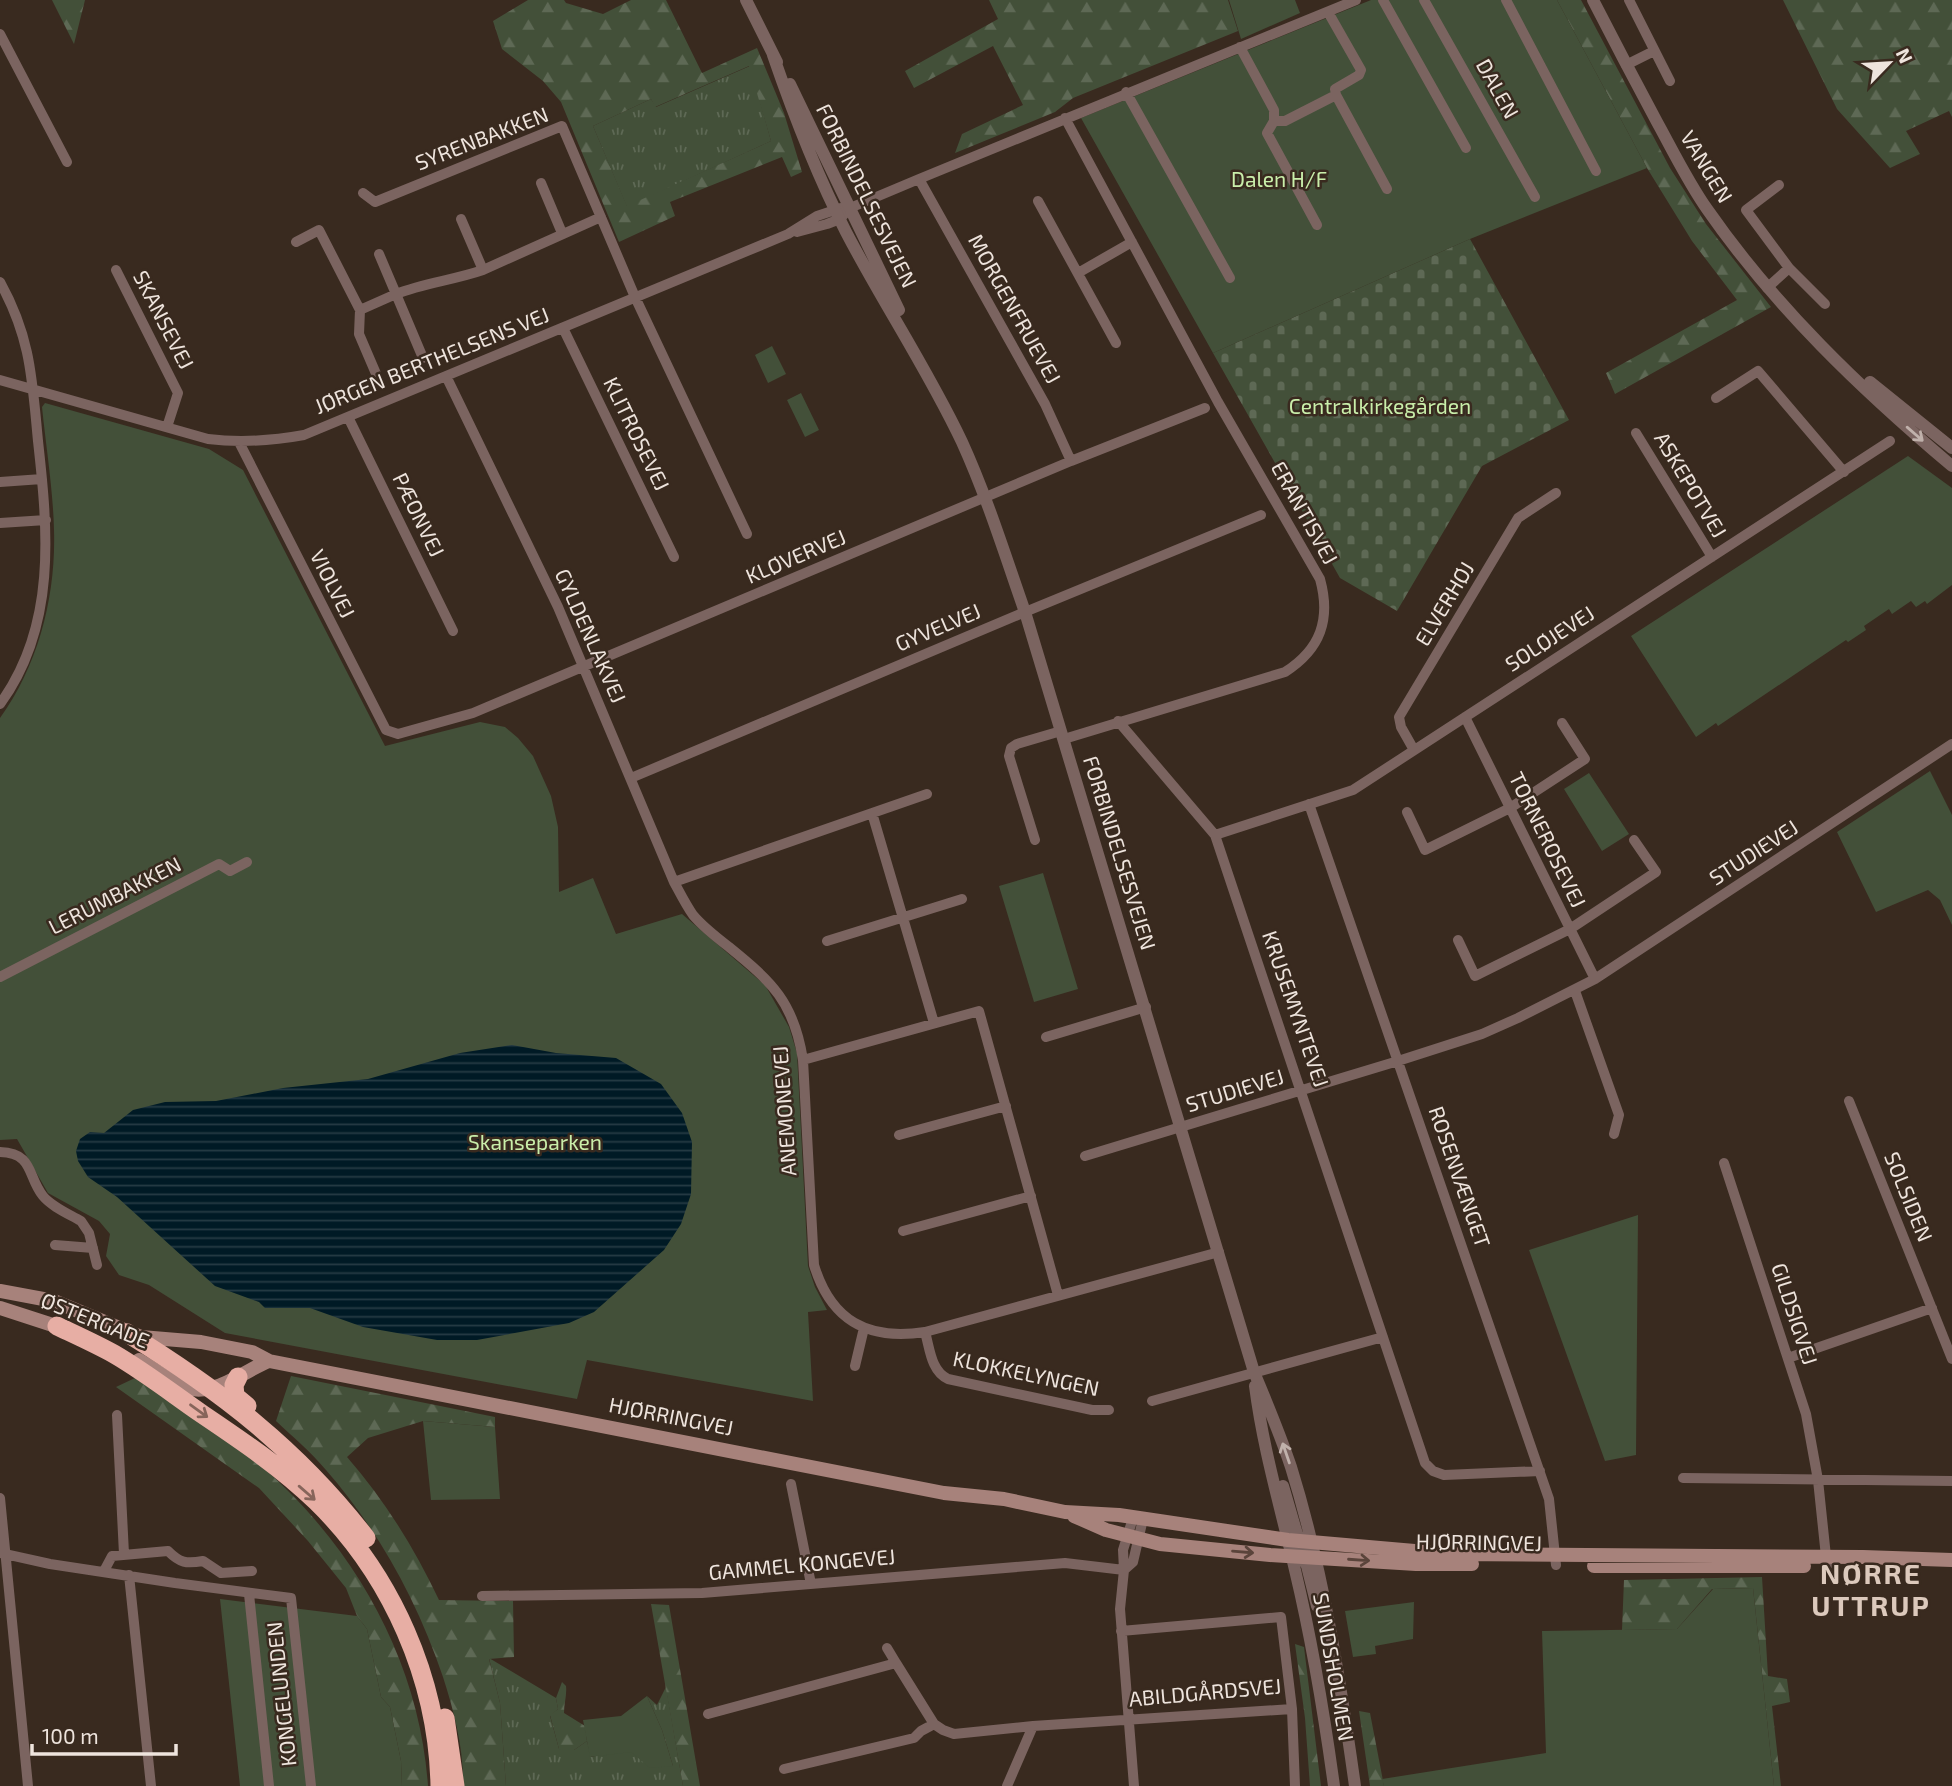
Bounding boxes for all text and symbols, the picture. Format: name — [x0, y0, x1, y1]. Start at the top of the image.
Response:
north arrow — [1854, 28, 1924, 98]
text: N — [1892, 45, 1918, 67]
street label: DALEN — [1472, 54, 1525, 122]
street label: FORBINDELSESVEJEN — [812, 99, 923, 291]
street label: SYRENBAKKEN — [411, 101, 552, 174]
street label: VANGEN — [1676, 126, 1739, 207]
park label: Dalen H/F — [1231, 166, 1327, 191]
street label: MORGENFRUEVEJ — [964, 229, 1067, 387]
street label: SKANSEVEJ — [129, 266, 200, 373]
street label: JØRGEN BERTHELSENS VEJ — [310, 301, 552, 418]
street label: KLITROSEVEJ — [599, 373, 676, 494]
park label: Centralkirkegården — [1289, 393, 1471, 418]
one-way arrow — [1906, 426, 1924, 442]
street label: ASKEPOTVEJ — [1650, 427, 1733, 542]
street label: ERANTISVEJ — [1267, 456, 1344, 568]
street label: PÆONVEJ — [388, 468, 450, 560]
street label: KLØVERVEJ — [742, 523, 849, 588]
street label: VIOLVEJ — [306, 545, 361, 622]
street label: ELVERHØJ — [1409, 557, 1479, 650]
street label: GYLDENLAKVEJ — [551, 564, 632, 706]
street label: GYVELVEJ — [891, 597, 984, 656]
street label: SOLØJEVEJ — [1500, 600, 1598, 676]
street label: FORBINDELSESVEJEN — [1079, 753, 1162, 953]
street label: TORNEROSEVEJ — [1505, 767, 1592, 911]
street label: STUDIEVEJ — [1704, 814, 1802, 890]
street label: LERUMBAKKEN — [44, 851, 185, 939]
street label: KRUSEMYNTEVEJ — [1258, 927, 1335, 1090]
street label: ANEMONEVEJ — [766, 1045, 801, 1177]
street label: STUDIEVEJ — [1183, 1063, 1286, 1116]
street label: ROSENVÆNGET — [1425, 1103, 1496, 1250]
park label: Skanseparken — [468, 1129, 602, 1154]
street label: SOLSIDEN — [1880, 1148, 1939, 1245]
street label: GILDSIGVEJ — [1767, 1259, 1824, 1368]
street label: ØSTERGADE — [38, 1287, 153, 1353]
street label: KLOKKELYNGEN — [951, 1345, 1102, 1400]
street label: HJØRRINGVEJ — [607, 1391, 736, 1440]
one-way arrow — [189, 1404, 208, 1419]
one-way arrow — [1279, 1442, 1291, 1464]
one-way arrow — [298, 1485, 316, 1501]
street label: HJØRRINGVEJ — [1416, 1528, 1542, 1555]
street label: GAMMEL KONGEVEJ — [708, 1543, 896, 1584]
one-way arrow — [1232, 1546, 1254, 1559]
one-way arrow — [1347, 1554, 1370, 1567]
district label: NØRRE UTTRUP — [1811, 1556, 1931, 1622]
street label: SUNDSHOLMEN — [1309, 1591, 1360, 1743]
street label: KONGELUNDEN — [260, 1621, 301, 1768]
street label: ABILDGÅRDSVEJ — [1128, 1672, 1282, 1711]
scale bar — [32, 1712, 175, 1756]
text: 100 m — [42, 1723, 99, 1748]

